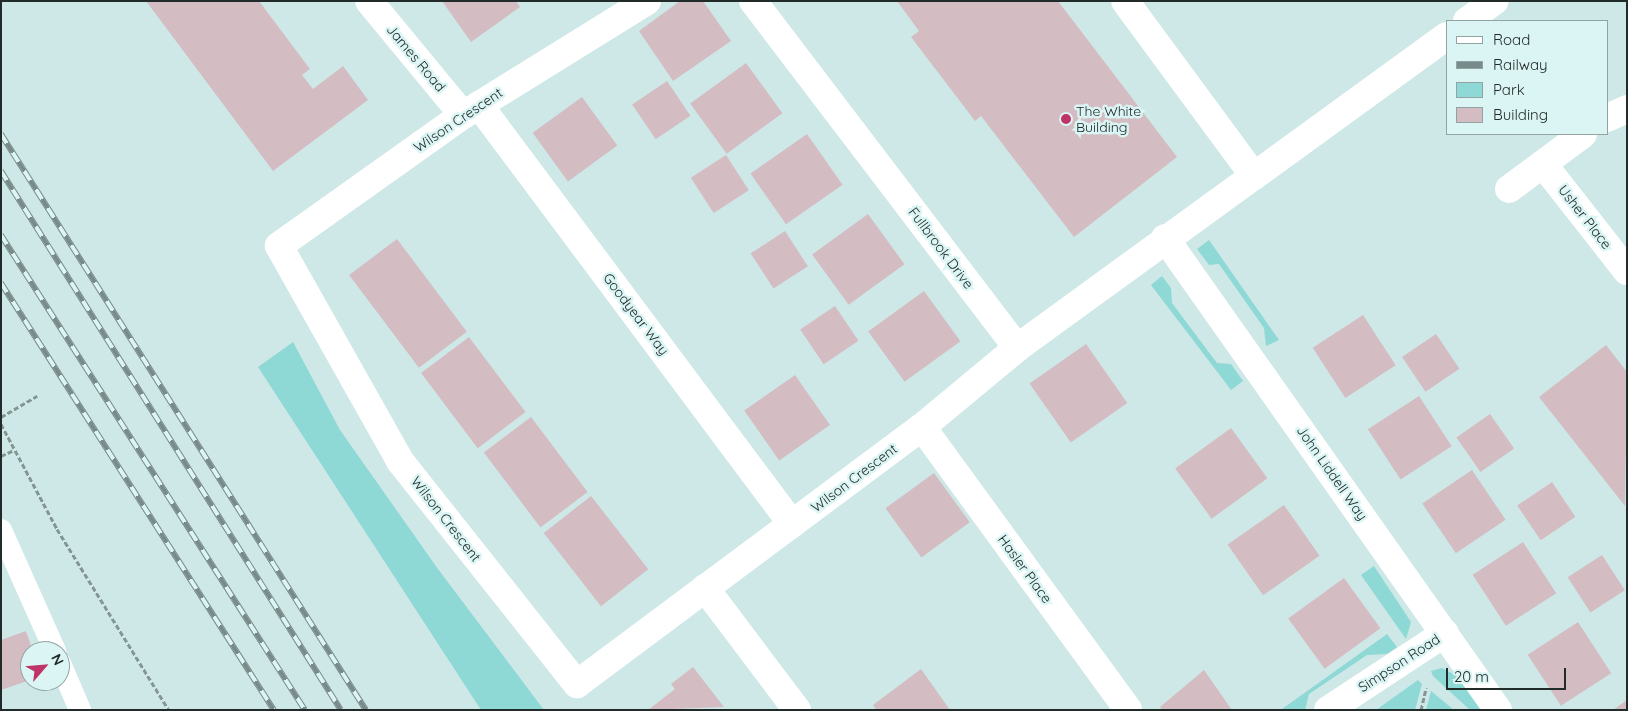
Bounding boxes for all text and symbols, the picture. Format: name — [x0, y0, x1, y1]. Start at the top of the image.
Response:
legend — [1446, 20, 1608, 135]
street label: James Road — [383, 21, 449, 95]
text: Road — [1493, 30, 1530, 49]
text: Railway — [1493, 55, 1548, 74]
text: Park — [1493, 80, 1525, 99]
street label: Wilson Crescent — [410, 84, 506, 156]
place label: The White Building — [1076, 103, 1141, 136]
text: Building — [1493, 105, 1548, 124]
marker: The White Building — [1060, 113, 1072, 125]
street label: Usher Place — [1555, 182, 1615, 252]
street label: Fullbrook Drive — [905, 204, 977, 292]
street label: Goodyear Way — [600, 270, 672, 358]
street label: John Liddell Way — [1293, 422, 1371, 524]
street label: Wilson Crescent — [808, 440, 900, 516]
street label: Wilson Crescent — [408, 473, 484, 565]
street label: Hasler Place — [995, 531, 1055, 607]
street label: Simpson Road — [1355, 630, 1443, 696]
north arrow — [20, 641, 70, 691]
text: N — [47, 651, 68, 668]
scale bar — [1448, 658, 1568, 690]
text: 20 m — [1454, 667, 1489, 686]

